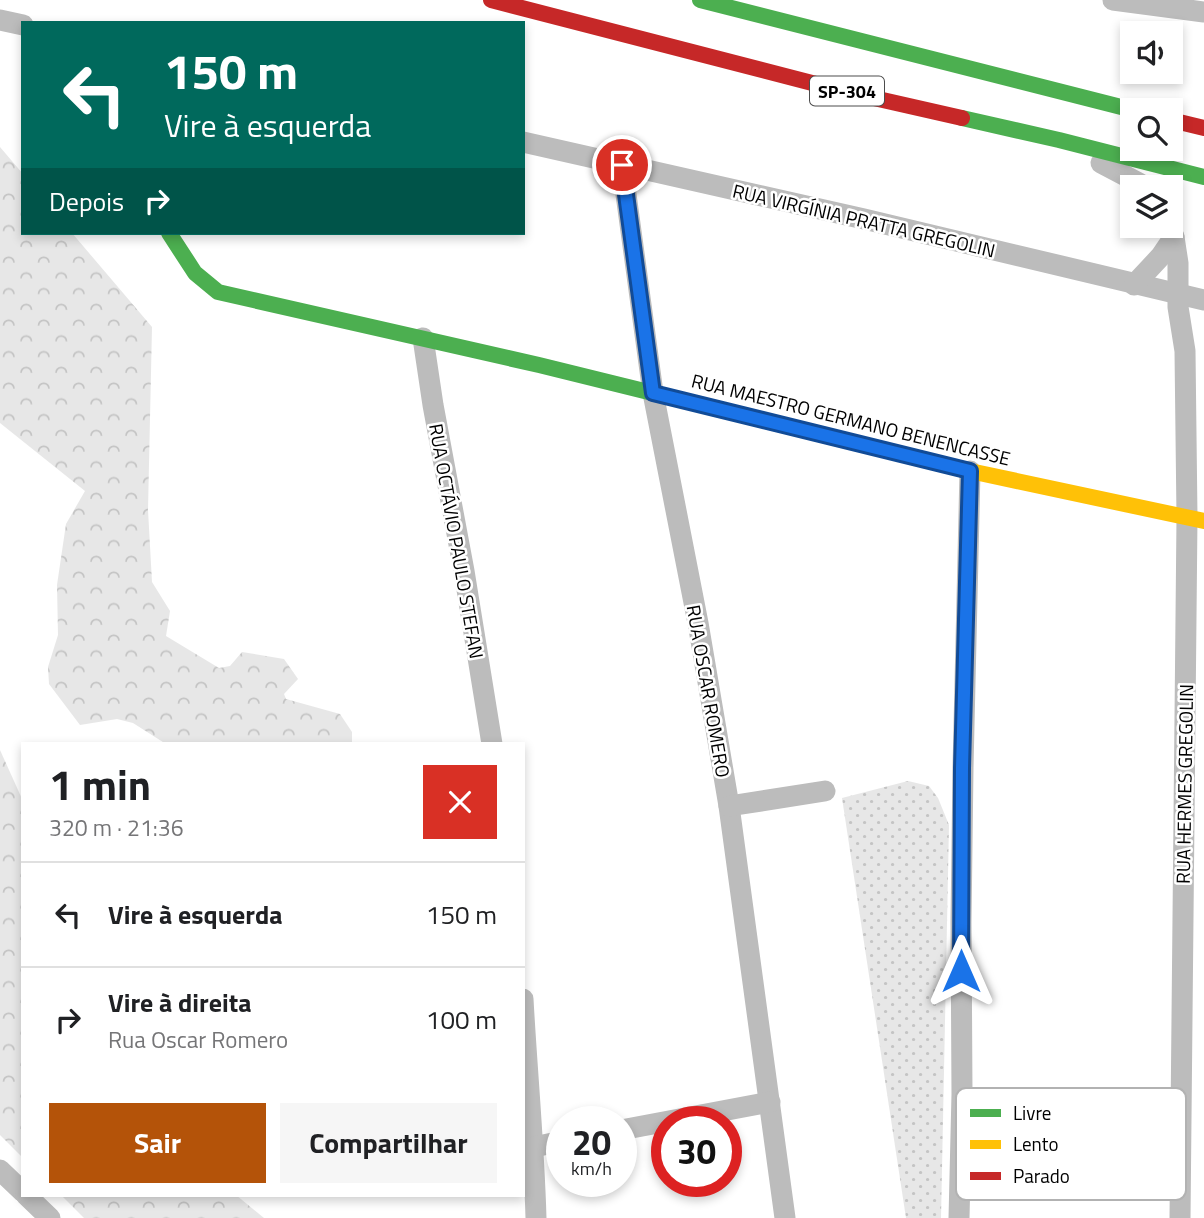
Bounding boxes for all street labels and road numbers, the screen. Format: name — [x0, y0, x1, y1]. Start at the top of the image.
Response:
road number: SP-304 — [810, 76, 884, 106]
street label: RUA VIRGÍNIA PRATTA GREGOLIN — [730, 176, 998, 264]
street label: RUA MAESTRO GERMANO BENENCASSE — [689, 365, 1013, 473]
street label: RUA OCTÁVIO PAULO STEFAN — [422, 421, 492, 661]
street label: RUA OSCAR ROMERO — [680, 602, 738, 780]
street label: RUA HERMES GREGOLIN — [1168, 684, 1200, 884]

